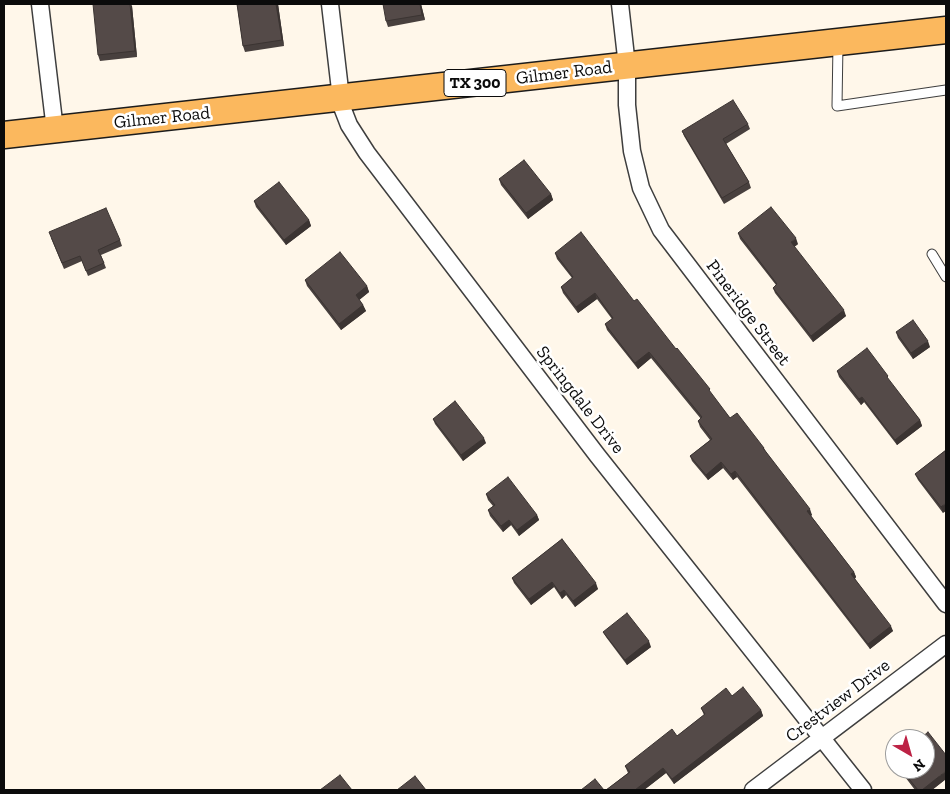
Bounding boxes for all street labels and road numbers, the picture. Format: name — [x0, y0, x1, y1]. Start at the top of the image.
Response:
street label: Gilmer Road — [515, 56, 613, 90]
road number: TX 300 — [444, 70, 506, 96]
street label: Gilmer Road — [113, 102, 211, 134]
street label: Pineridge Street — [701, 256, 795, 370]
street label: Springdale Drive — [531, 342, 629, 458]
street label: Crestview Drive — [782, 655, 894, 747]

